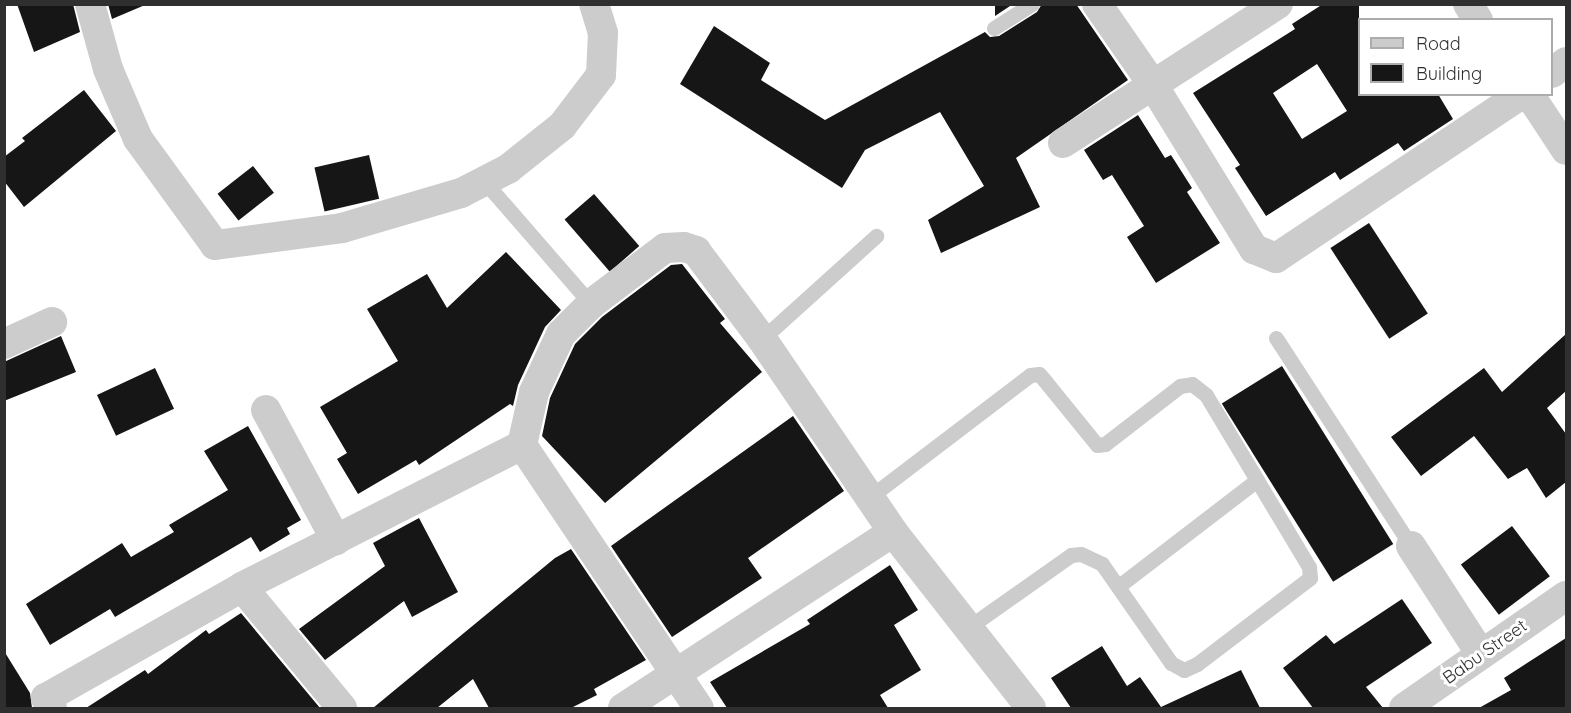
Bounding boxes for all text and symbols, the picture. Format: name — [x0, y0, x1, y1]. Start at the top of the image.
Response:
legend — [1358, 18, 1553, 96]
text: Road — [1416, 32, 1461, 55]
text: Building — [1416, 62, 1482, 85]
street label: Babu Street — [1439, 615, 1531, 689]

